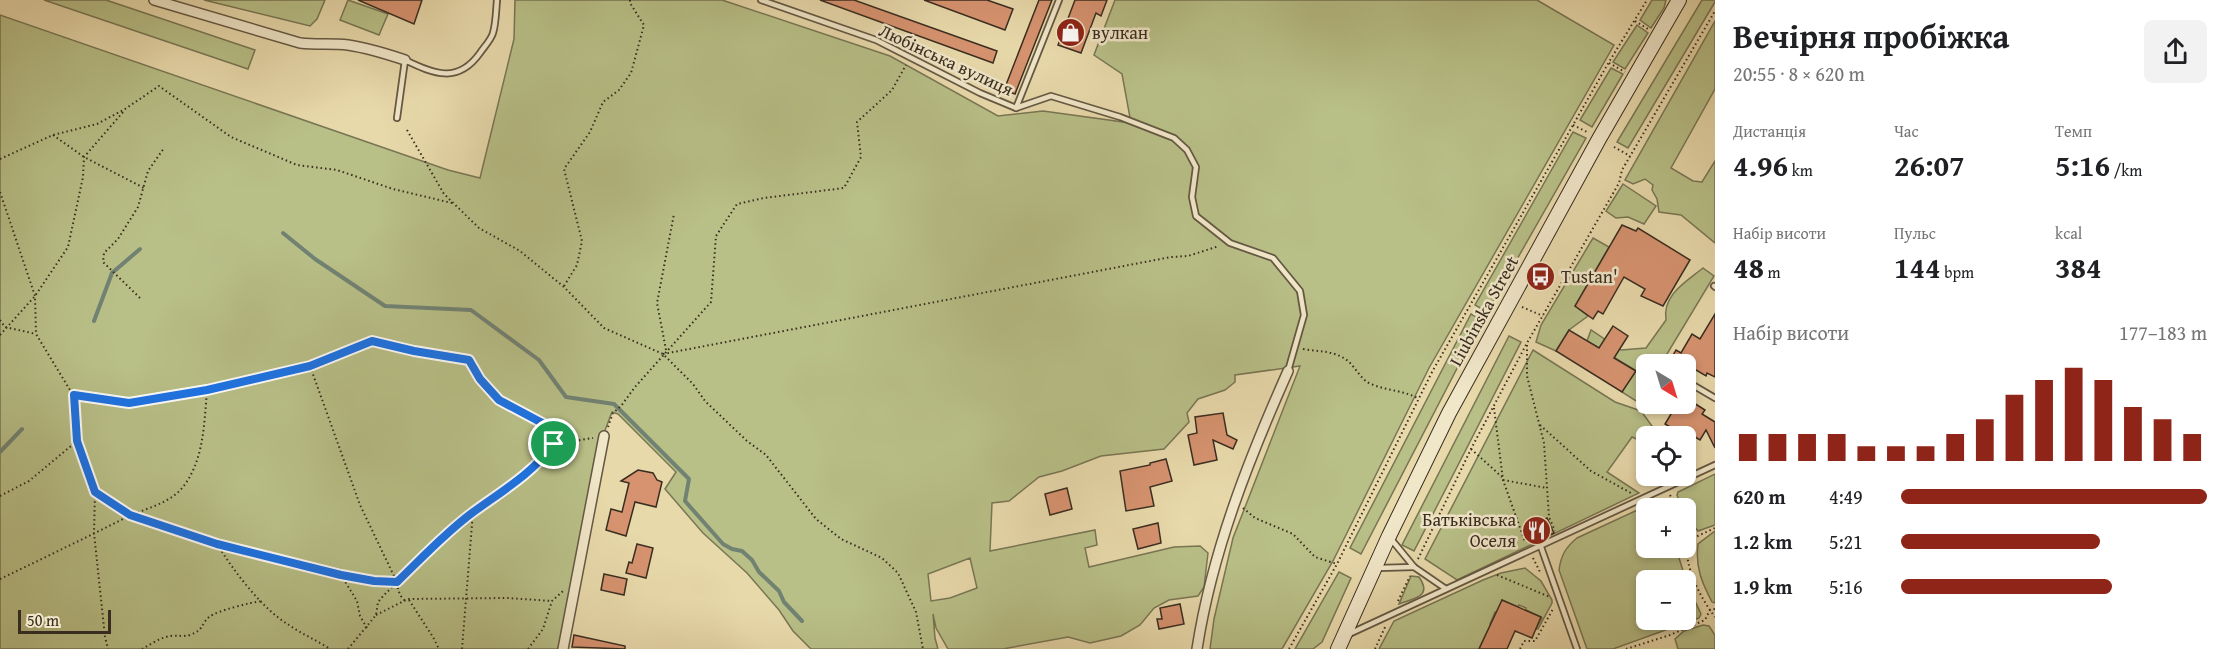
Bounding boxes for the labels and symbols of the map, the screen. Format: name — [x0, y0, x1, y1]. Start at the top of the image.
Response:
street label: Любінська вулиця — [875, 17, 1018, 103]
shop icon: вулкан — [1055, 17, 1087, 49]
place label: вулкан — [1092, 19, 1148, 46]
street label: Liubinska Street — [1442, 250, 1525, 371]
bus stop icon: Tustan' — [1524, 261, 1556, 293]
place label: Tustan' — [1561, 263, 1618, 290]
north arrow — [1636, 354, 1696, 414]
pin — [528, 418, 579, 469]
place label: Батьківська Оселя — [1422, 506, 1516, 554]
restaurant icon: Батьківська Оселя — [1521, 514, 1553, 546]
scale bar — [18, 607, 111, 634]

